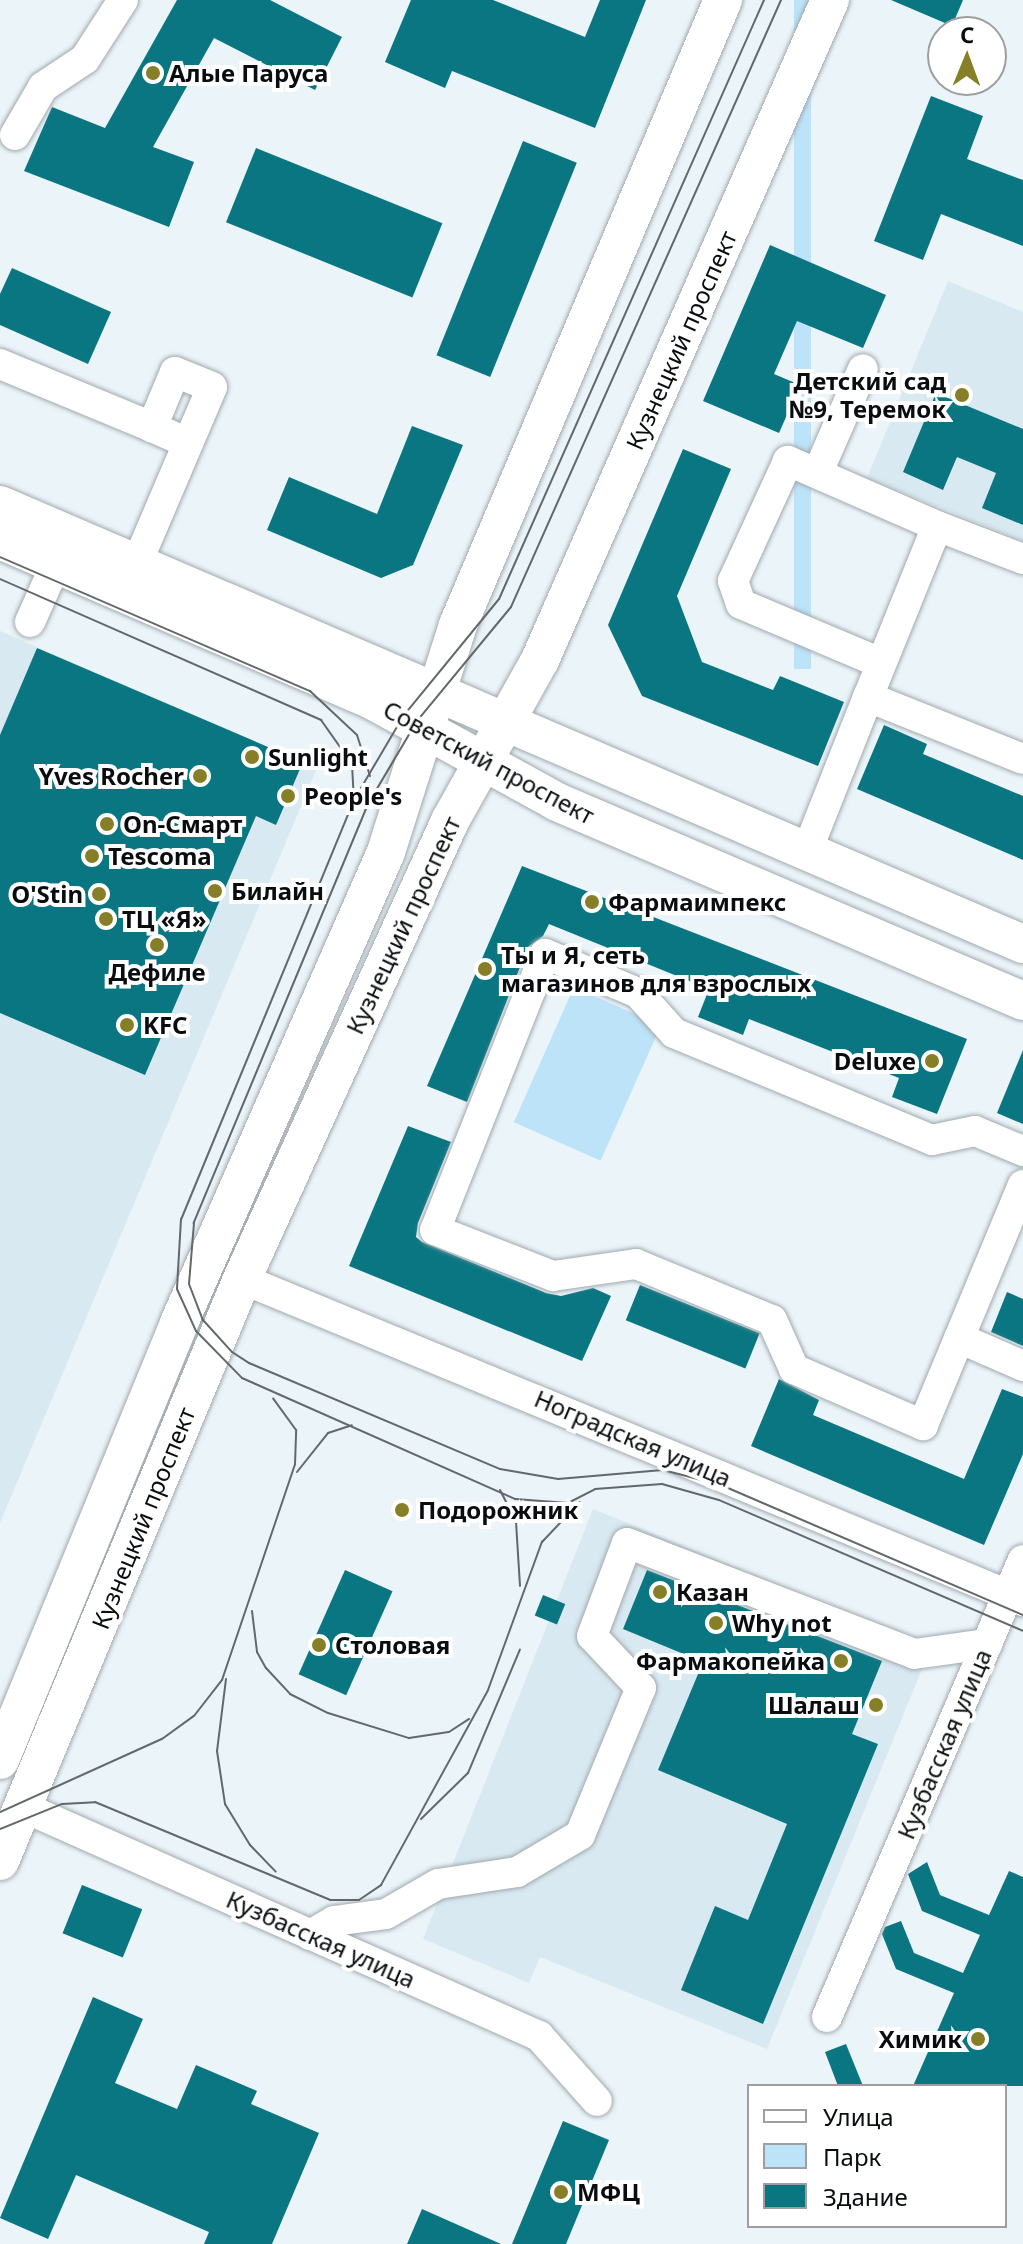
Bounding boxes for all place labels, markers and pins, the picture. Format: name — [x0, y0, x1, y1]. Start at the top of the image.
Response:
place label: Алые Паруса — [169, 59, 328, 87]
marker: Алые Паруса — [144, 64, 162, 82]
place label: Детский сад №9, Теремок — [789, 367, 946, 423]
marker: Детский сад №9, Теремок — [953, 386, 971, 404]
place label: Sunlight — [268, 743, 368, 771]
marker: Sunlight — [243, 748, 261, 766]
place label: Yves Rocher — [39, 762, 184, 790]
marker: Yves Rocher — [191, 767, 209, 785]
place label: People's — [304, 782, 402, 810]
marker: People's — [279, 787, 297, 805]
place label: On-Смарт — [123, 810, 242, 838]
marker: On-Смарт — [98, 815, 116, 833]
place label: Tescoma — [108, 842, 212, 870]
marker: Tescoma — [83, 847, 101, 865]
place label: Билайн — [231, 877, 324, 905]
place label: O'Stin — [11, 880, 83, 908]
marker: Билайн — [206, 882, 224, 900]
marker: O'Stin — [90, 885, 108, 903]
place label: Фармаимпекс — [608, 888, 786, 916]
marker: Фармаимпекс — [583, 893, 601, 911]
place label: ТЦ «Я» — [122, 905, 207, 933]
marker: ТЦ «Я» — [97, 910, 115, 928]
marker: Дефиле — [148, 936, 166, 954]
place label: Ты и Я, сеть магазинов для взрослых — [501, 941, 811, 997]
place label: Дефиле — [108, 958, 206, 986]
marker: Ты и Я, сеть магазинов для взрослых — [476, 960, 494, 978]
place label: KFC — [143, 1011, 188, 1039]
marker: KFC — [118, 1016, 136, 1034]
place label: Deluxe — [834, 1047, 916, 1075]
marker: Deluxe — [923, 1052, 941, 1070]
place label: Подорожник — [418, 1496, 578, 1524]
marker: Подорожник — [393, 1501, 411, 1519]
place label: Казан — [676, 1578, 749, 1606]
marker: Казан — [651, 1583, 669, 1601]
place label: Why not — [732, 1609, 832, 1637]
marker: Why not — [707, 1614, 725, 1632]
place label: Столовая — [335, 1631, 450, 1659]
marker: Столовая — [310, 1636, 328, 1654]
place label: Фармакопейка — [636, 1647, 825, 1675]
marker: Фармакопейка — [832, 1652, 850, 1670]
place label: Шалаш — [768, 1691, 860, 1719]
marker: Шалаш — [867, 1696, 885, 1714]
place label: Химик — [879, 2025, 962, 2053]
marker: Химик — [969, 2030, 987, 2048]
place label: МФЦ — [577, 2178, 640, 2206]
marker: МФЦ — [552, 2183, 570, 2201]

